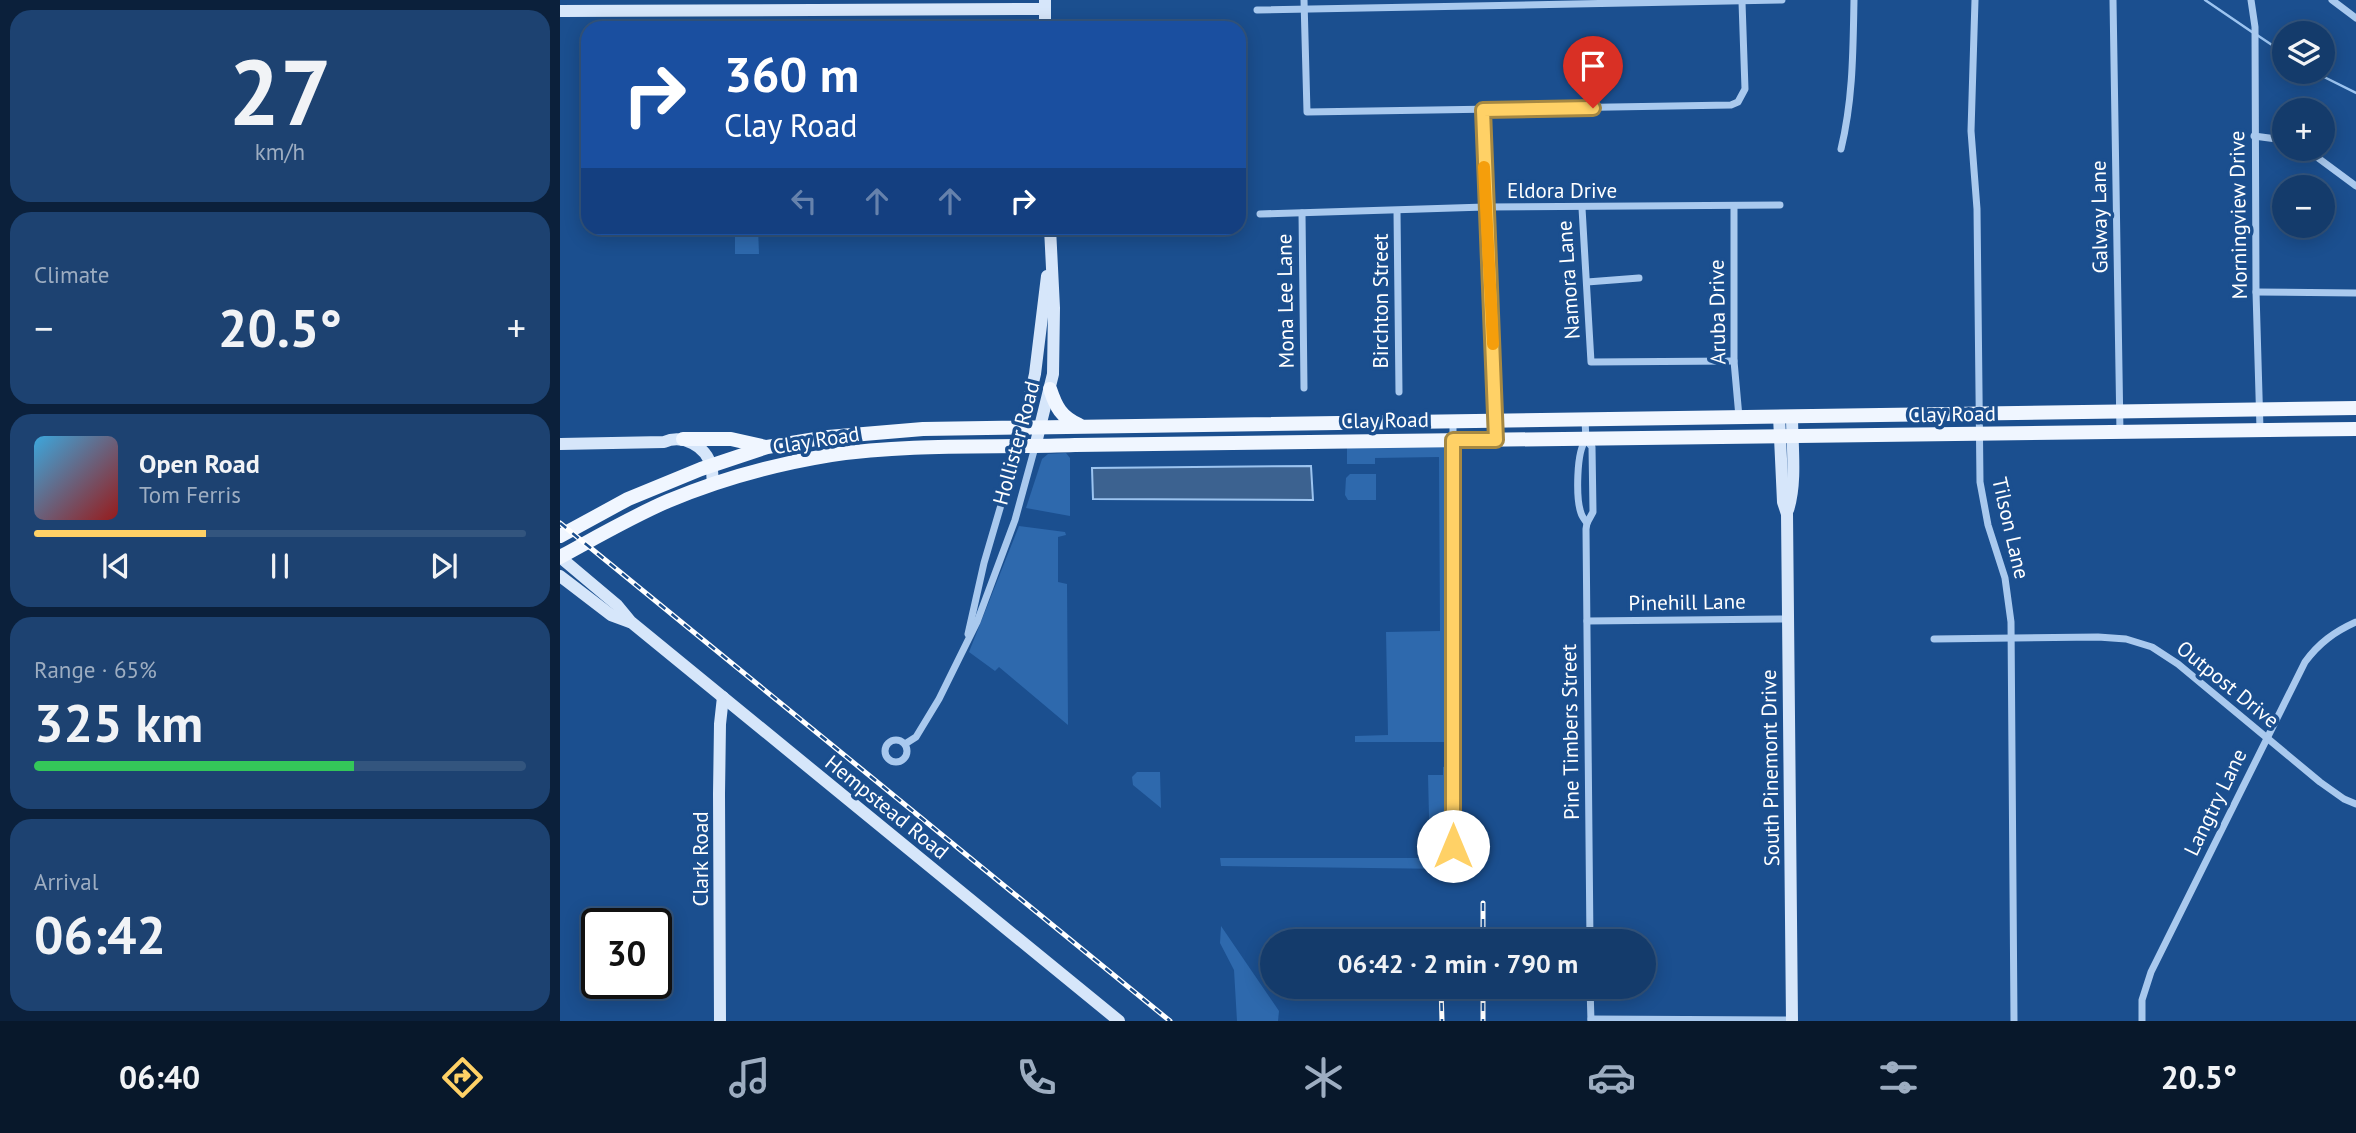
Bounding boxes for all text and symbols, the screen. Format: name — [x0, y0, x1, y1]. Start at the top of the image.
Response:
map controls — [2272, 21, 2335, 238]
button: layers — [2272, 21, 2335, 84]
text: 27 — [228, 32, 332, 150]
pin — [1563, 36, 1623, 108]
text: 360 m — [724, 42, 859, 106]
icon: arrive — [1574, 47, 1612, 85]
icon: right — [609, 49, 700, 140]
button: + — [2272, 98, 2335, 161]
text: Clay Road — [724, 104, 858, 146]
street label: Morningview Drive — [2223, 130, 2253, 300]
text: km/h — [255, 137, 305, 166]
street label: Galway Lane — [2085, 160, 2113, 274]
button: − — [2272, 175, 2335, 238]
street label: Eldora Drive — [1507, 177, 1617, 204]
icon: left — [785, 182, 823, 220]
icon: ahead — [858, 182, 896, 220]
icon: ahead — [931, 182, 969, 220]
icon: right — [1004, 182, 1042, 220]
street label: Namora Lane — [1550, 220, 1586, 340]
street label: Mona Lee Lane — [1270, 233, 1300, 369]
street label: Birchton Street — [1367, 234, 1394, 368]
street label: Aruba Drive — [1703, 259, 1731, 365]
text: Climate — [34, 260, 109, 289]
text: 20.5° — [218, 294, 342, 361]
text: − — [34, 303, 53, 352]
text: + — [507, 303, 526, 352]
street label: Hollister Road — [987, 378, 1045, 508]
street label: Clay Road — [1908, 400, 1996, 428]
street label: Clay Road — [1341, 406, 1429, 434]
street label: Clay Road — [771, 420, 861, 460]
text: Open Road — [139, 447, 260, 480]
street label: Tilson Lane — [1986, 474, 2036, 582]
text: Tom Ferris — [139, 480, 241, 509]
icon: previous — [97, 547, 135, 585]
icon: pause — [261, 547, 299, 585]
icon: next — [425, 547, 463, 585]
street label: Pinehill Lane — [1628, 587, 1746, 617]
street label: Outpost Drive — [2171, 634, 2285, 734]
street label: Pine Timbers Street — [1555, 644, 1585, 820]
text: Range · 65% — [34, 655, 157, 684]
street label: South Pinemont Drive — [1755, 669, 1785, 867]
text: 325 km — [34, 689, 203, 756]
street label: Langtry Lane — [2178, 744, 2252, 860]
street label: Hempstead Road — [820, 749, 954, 865]
position arrow — [1416, 809, 1490, 883]
street label: Clark Road — [687, 811, 714, 907]
text: Arrival — [34, 867, 98, 896]
text: 06:42 — [34, 901, 166, 968]
speed limit sign: 30 — [581, 908, 672, 999]
text: 06:42 · 2 min · 790 m — [1338, 947, 1578, 980]
icon: directions — [438, 1053, 487, 1102]
icon: music — [725, 1053, 774, 1102]
icon: phone — [1012, 1053, 1061, 1102]
icon: climate — [1299, 1053, 1348, 1102]
icon: car — [1587, 1053, 1636, 1102]
icon: filters — [1874, 1053, 1923, 1102]
text: 06:40 — [119, 1056, 200, 1098]
text: 20.5° — [2161, 1056, 2237, 1098]

